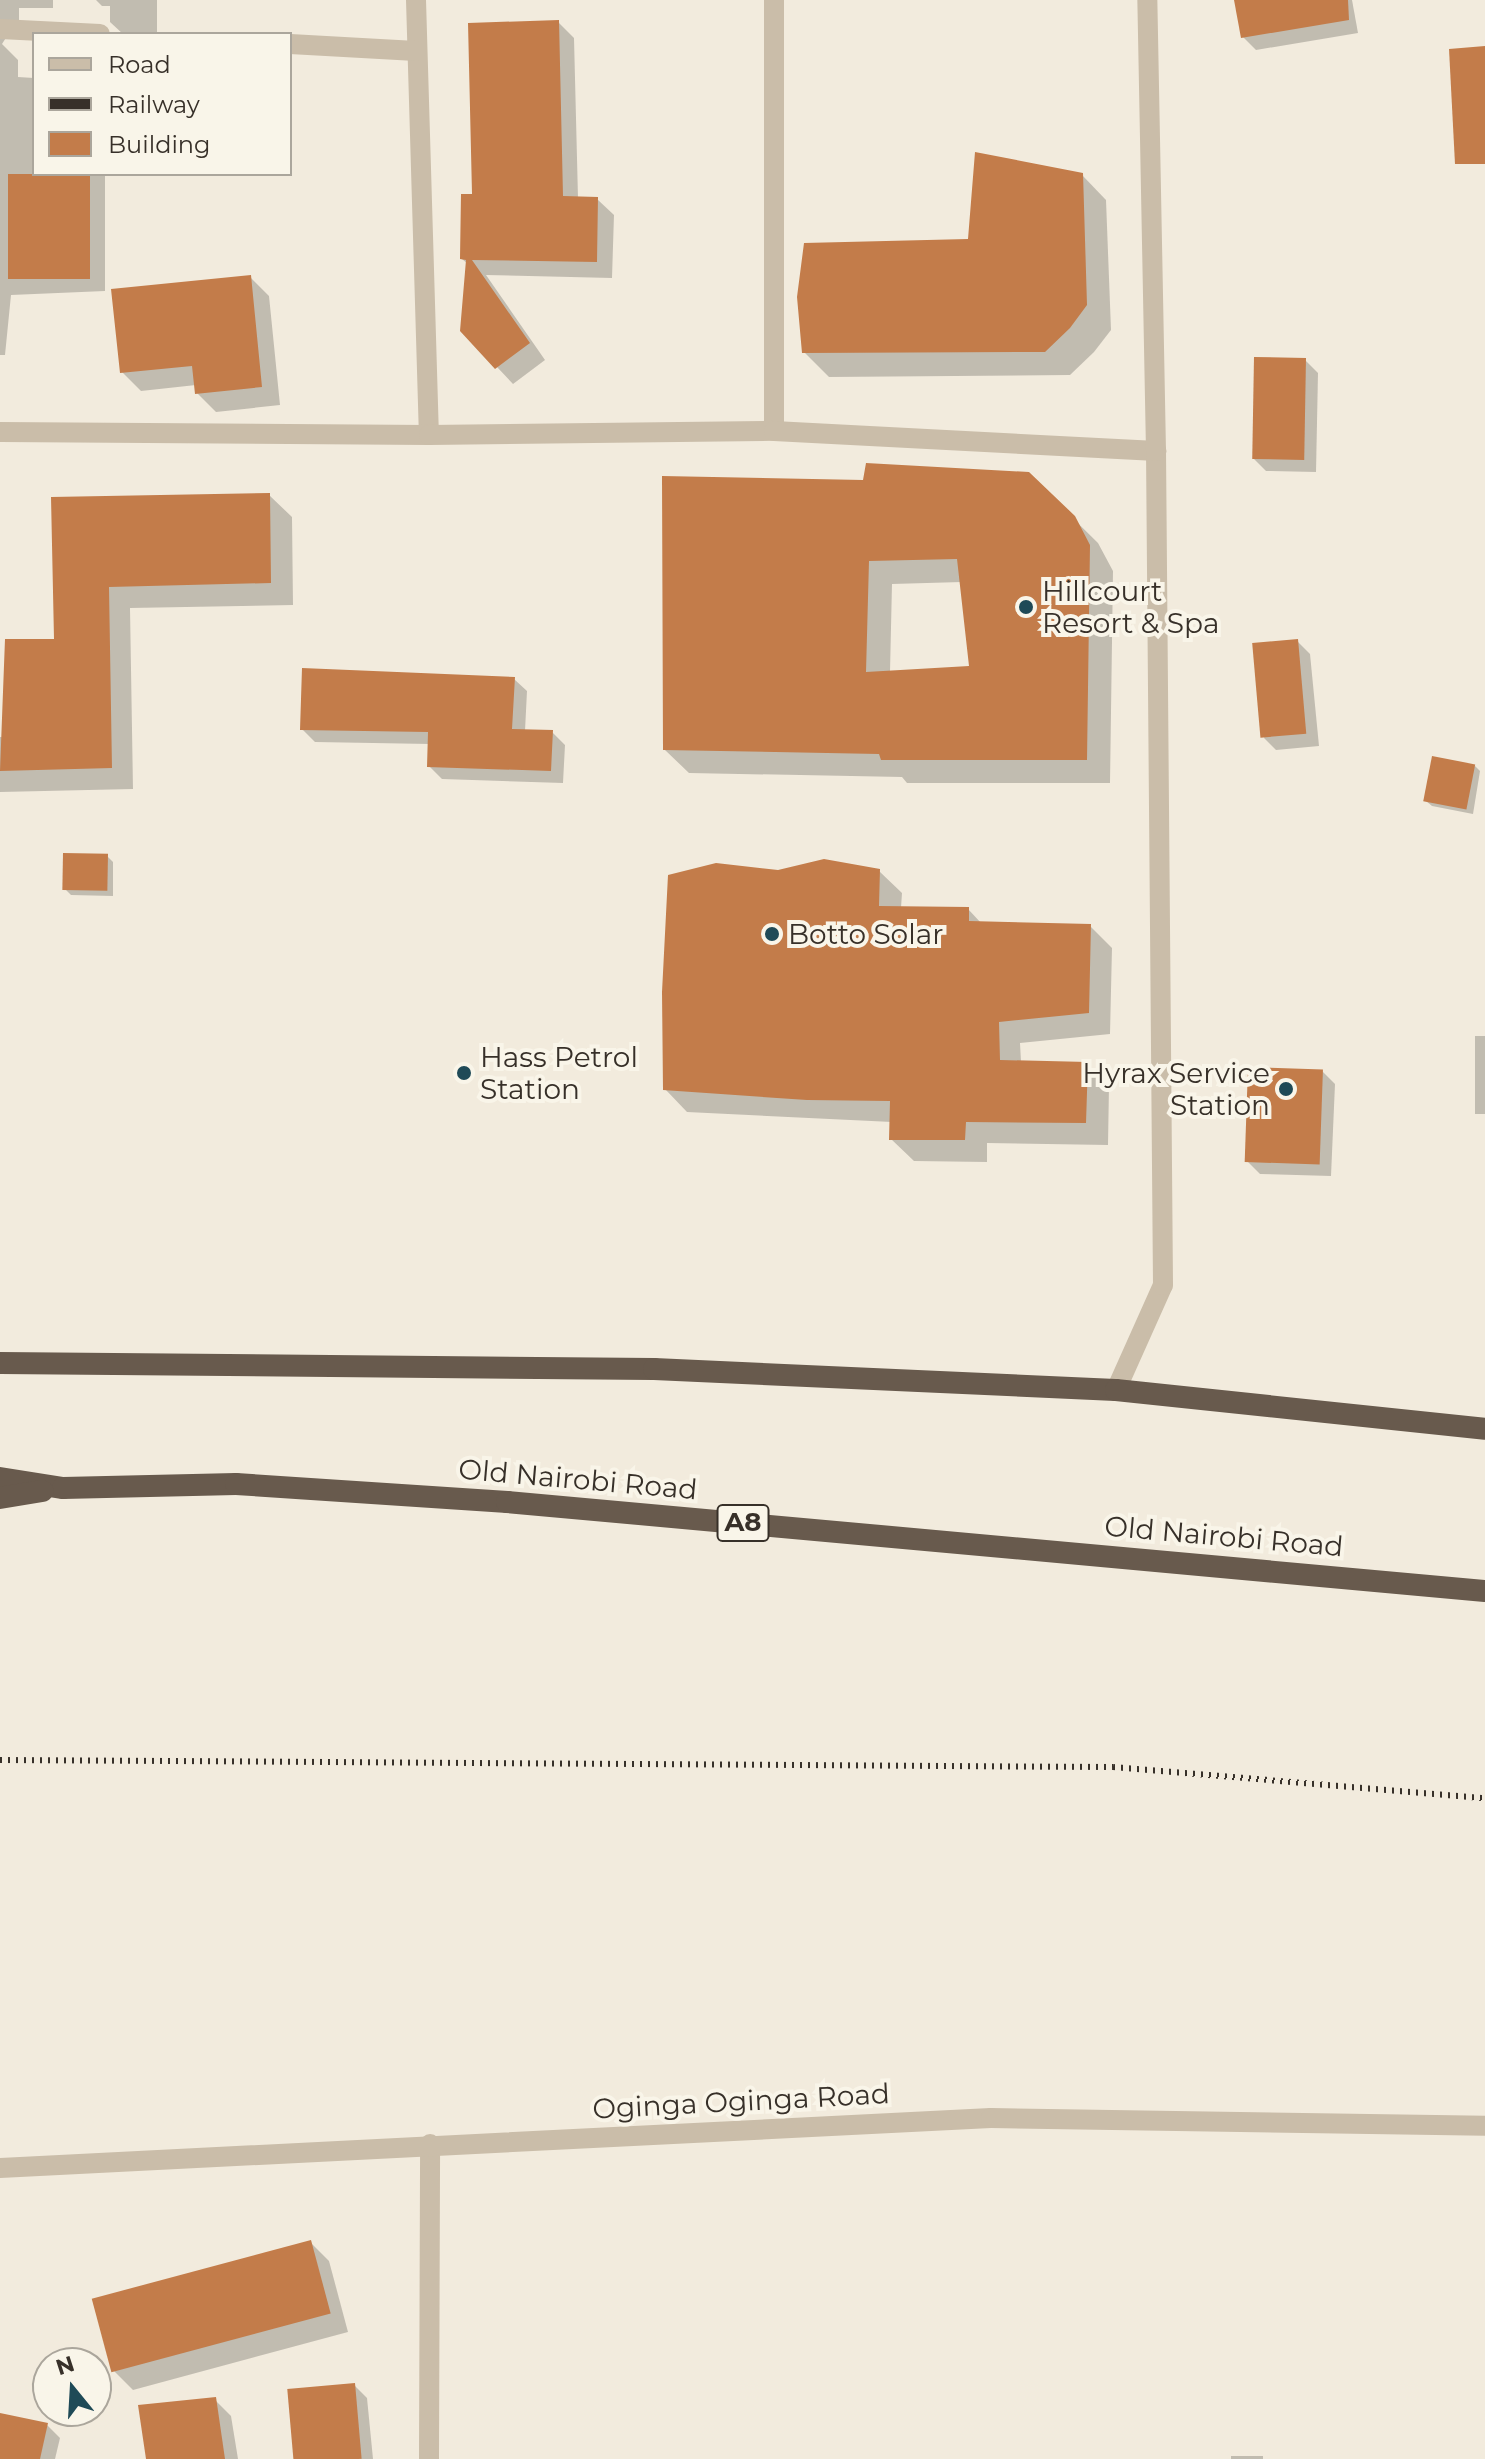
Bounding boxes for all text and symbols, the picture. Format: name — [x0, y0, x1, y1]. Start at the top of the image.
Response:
legend — [32, 32, 292, 176]
text: Road — [108, 50, 171, 79]
text: Railway — [108, 90, 200, 119]
text: Building — [108, 130, 211, 159]
place label: Hillcourt Resort & Spa — [1042, 574, 1219, 640]
marker: Hillcourt Resort & Spa — [1017, 598, 1035, 616]
place label: Botto Solar — [788, 917, 943, 951]
marker: Botto Solar — [763, 925, 781, 943]
place label: Hass Petrol Station — [480, 1040, 638, 1106]
place label: Hyrax Service Station — [1082, 1056, 1270, 1122]
marker: Hass Petrol Station — [455, 1064, 473, 1082]
marker: Hyrax Service Station — [1277, 1080, 1295, 1098]
street label: Old Nairobi Road — [457, 1452, 699, 1506]
road number: A8 — [715, 1501, 771, 1545]
street label: Old Nairobi Road — [1103, 1509, 1345, 1563]
street label: Oginga Oginga Road — [592, 2076, 890, 2126]
north arrow — [32, 2347, 112, 2427]
text: N — [52, 2350, 78, 2381]

